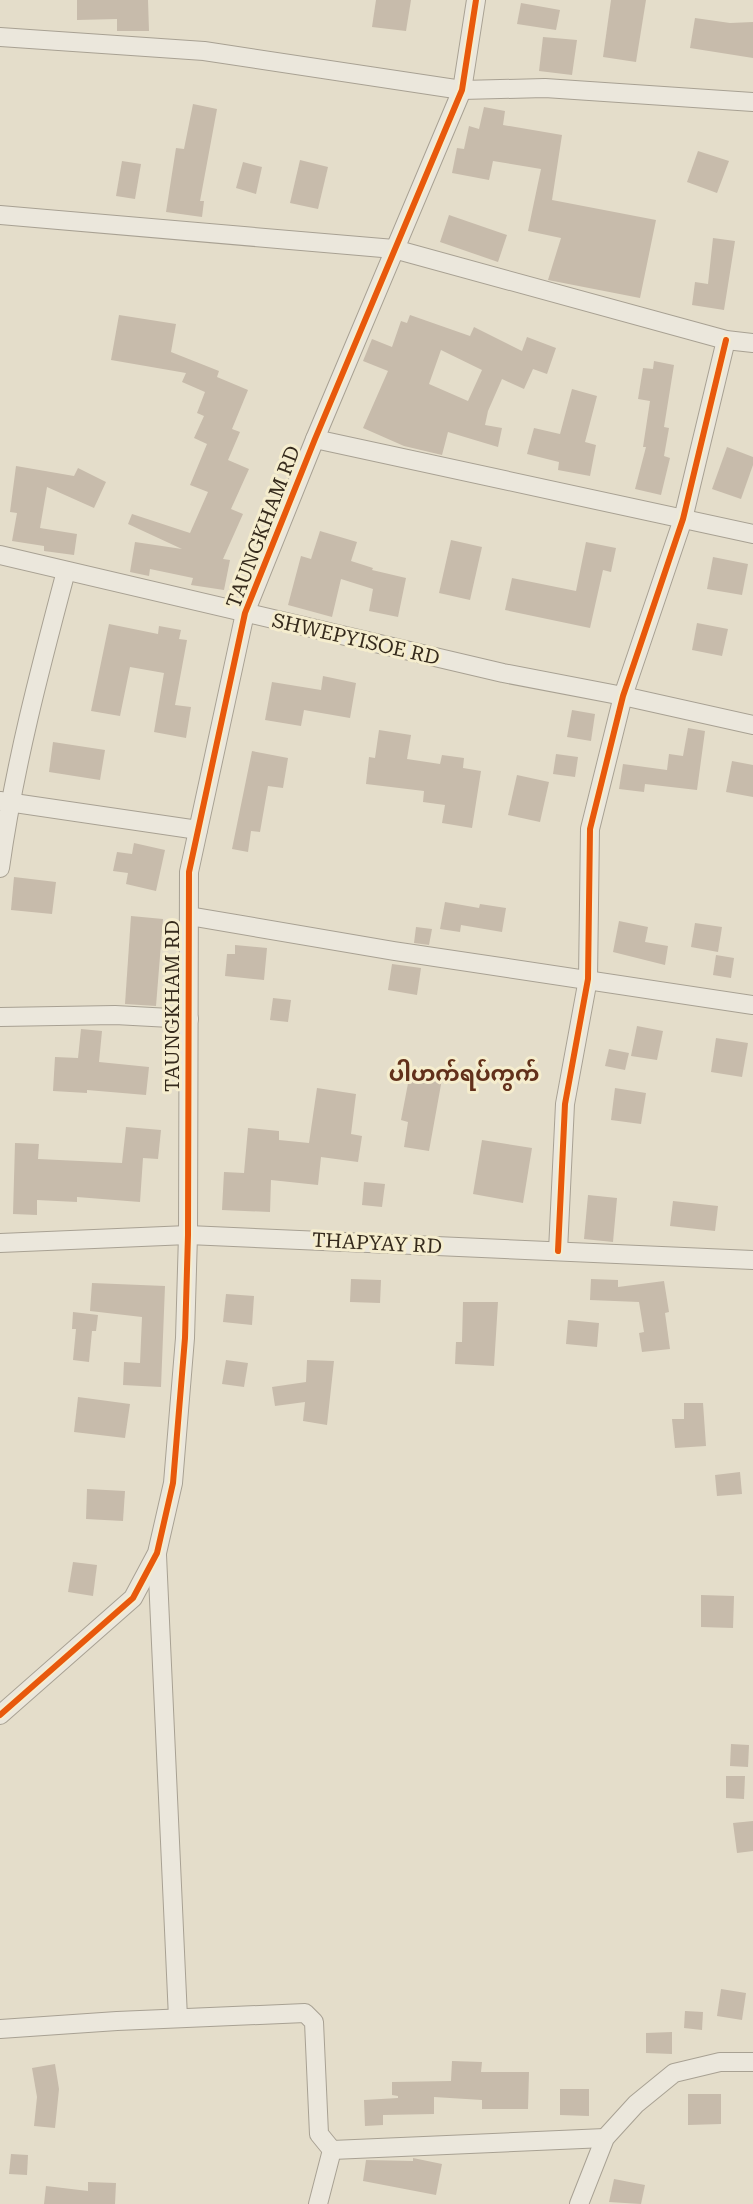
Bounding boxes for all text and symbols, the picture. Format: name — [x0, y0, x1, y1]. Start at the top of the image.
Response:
street label: TAUNGKHAM RD — [221, 442, 305, 612]
street label: SHWEPYISOE RD — [270, 608, 442, 670]
street label: TAUNGKHAM RD — [160, 920, 184, 1092]
district label: ပါဟက်ရပ်ကွက် — [389, 1058, 539, 1091]
street label: THAPYAY RD — [311, 1228, 443, 1258]

